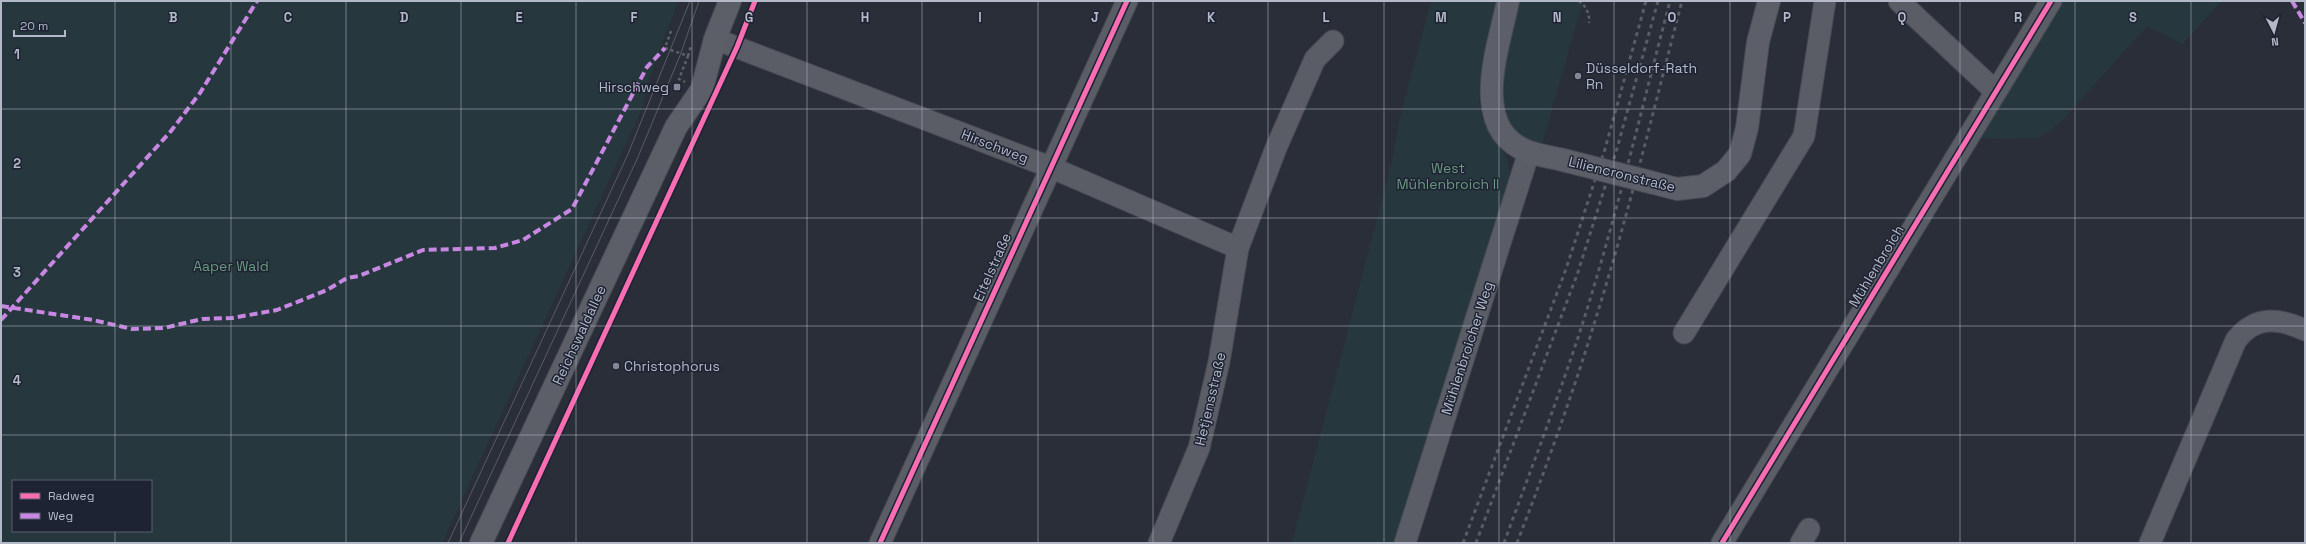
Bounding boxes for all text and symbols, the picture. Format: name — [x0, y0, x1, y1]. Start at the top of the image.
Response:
text: B — [169, 9, 178, 26]
text: C — [284, 9, 292, 26]
text: D — [400, 9, 409, 26]
text: E — [515, 9, 523, 26]
text: F — [631, 9, 638, 26]
text: G — [745, 9, 753, 26]
text: H — [861, 9, 869, 26]
text: I — [978, 9, 982, 26]
text: J — [1091, 9, 1099, 26]
text: K — [1207, 9, 1216, 26]
text: L — [1322, 9, 1330, 26]
text: M — [1435, 9, 1447, 26]
text: N — [1553, 9, 1561, 26]
text: O — [1668, 9, 1677, 26]
text: P — [1783, 9, 1791, 26]
text: Q — [1898, 9, 1907, 26]
text: R — [2014, 9, 2022, 26]
text: S — [2129, 9, 2137, 26]
scale bar — [14, 12, 65, 38]
north arrow — [2254, 12, 2294, 52]
text: 20 m — [20, 18, 48, 34]
text: N — [2271, 35, 2279, 49]
text: 1 — [14, 46, 20, 63]
place label: Düsseldorf-Rath Rn — [1586, 59, 1697, 93]
marker: Düsseldorf-Rath Rn — [1573, 71, 1583, 81]
place label: Hirschweg — [599, 78, 669, 96]
marker: Hirschweg — [672, 82, 682, 92]
street label: Hirschweg — [959, 125, 1031, 167]
street label: Liliencronstraße — [1567, 152, 1677, 196]
text: 2 — [13, 155, 21, 172]
park label: West Mühlenbroich II — [1396, 159, 1500, 193]
street label: Mühlenbroich — [1844, 222, 1908, 310]
street label: Eitelstraße — [969, 230, 1015, 304]
park label: Aaper Wald — [193, 257, 269, 275]
text: 3 — [13, 264, 21, 281]
street label: Mühlenbroicher Weg — [1437, 279, 1497, 417]
street label: Reichswaldallee — [548, 282, 610, 388]
street label: Hetjensstraße — [1191, 351, 1229, 447]
place label: Christophorus — [624, 357, 720, 375]
marker: Christophorus — [611, 361, 621, 371]
text: 4 — [13, 372, 21, 389]
legend — [12, 480, 152, 532]
text: Radweg — [48, 488, 94, 504]
text: Weg — [48, 508, 73, 524]

